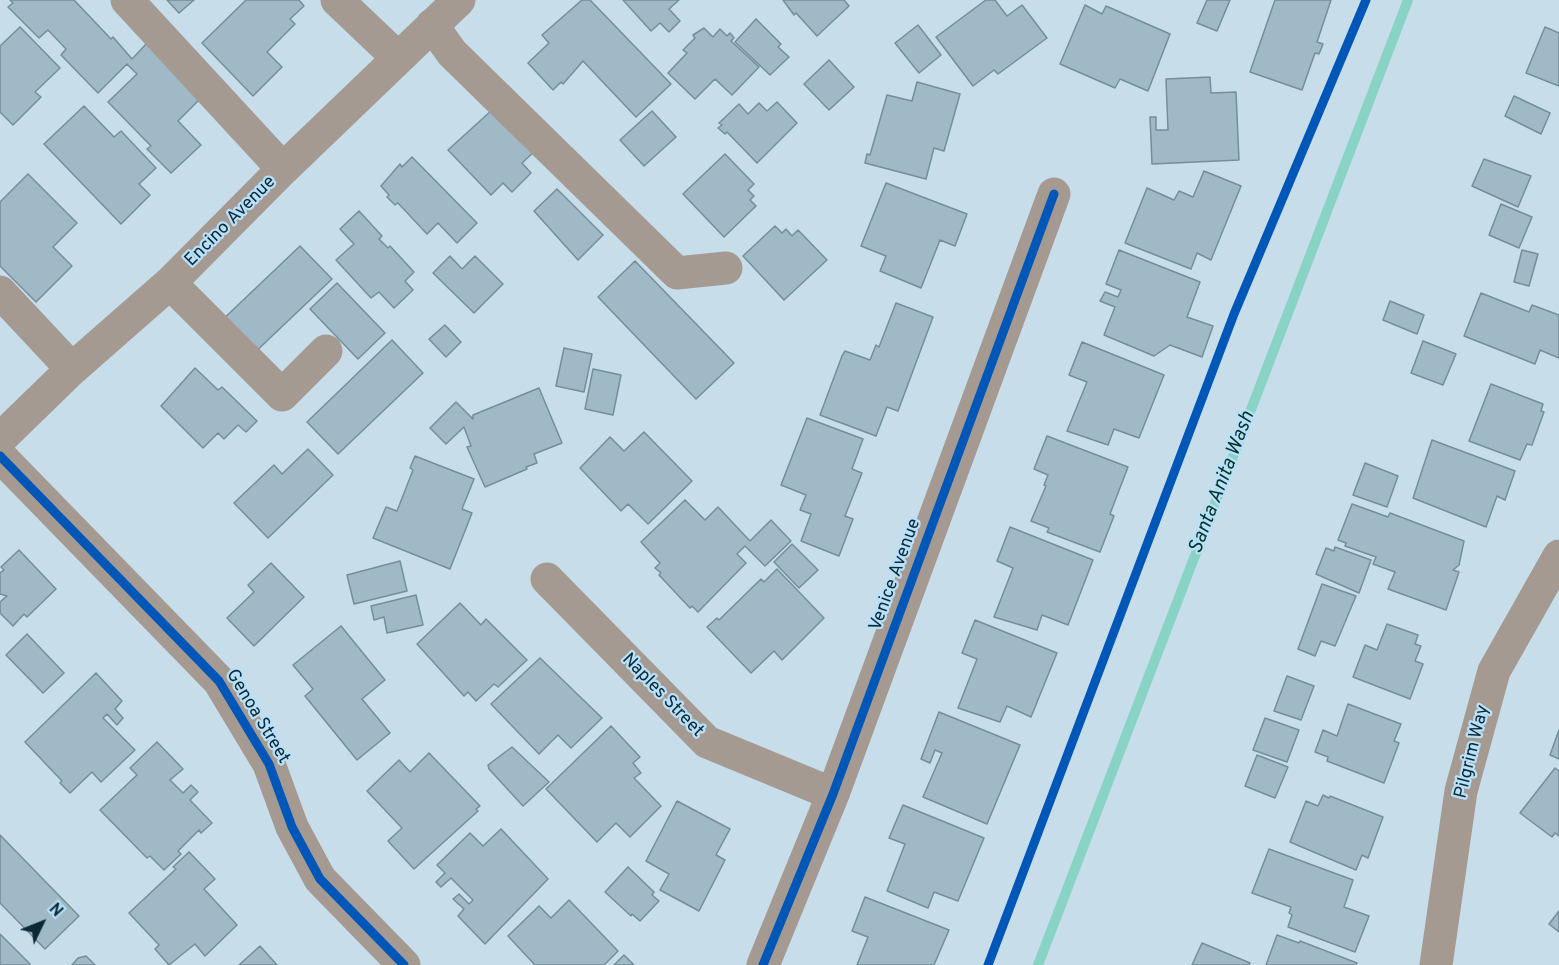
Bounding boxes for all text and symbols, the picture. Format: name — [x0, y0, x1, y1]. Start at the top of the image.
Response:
street label: Encino Avenue — [181, 172, 281, 272]
water label: Santa Anita Wash — [1185, 408, 1261, 558]
street label: Venice Avenue — [866, 516, 926, 634]
street label: Naples Street — [617, 649, 707, 743]
street label: Genoa Street — [220, 666, 294, 768]
street label: Pilgrim Way — [1451, 703, 1495, 801]
north arrow — [12, 893, 72, 953]
text: N — [44, 900, 66, 922]

